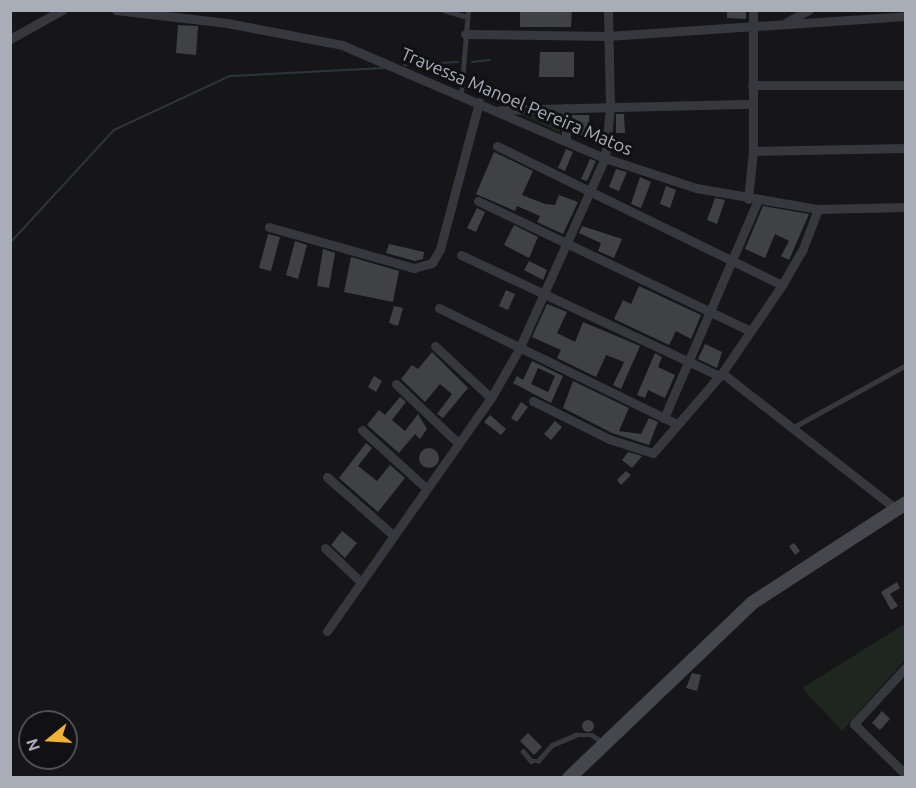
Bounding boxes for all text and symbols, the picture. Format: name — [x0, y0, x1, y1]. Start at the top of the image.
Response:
street label: Travessa Manoel Pereira Matos — [398, 42, 636, 160]
north arrow — [18, 710, 78, 770]
text: N — [22, 736, 43, 753]

